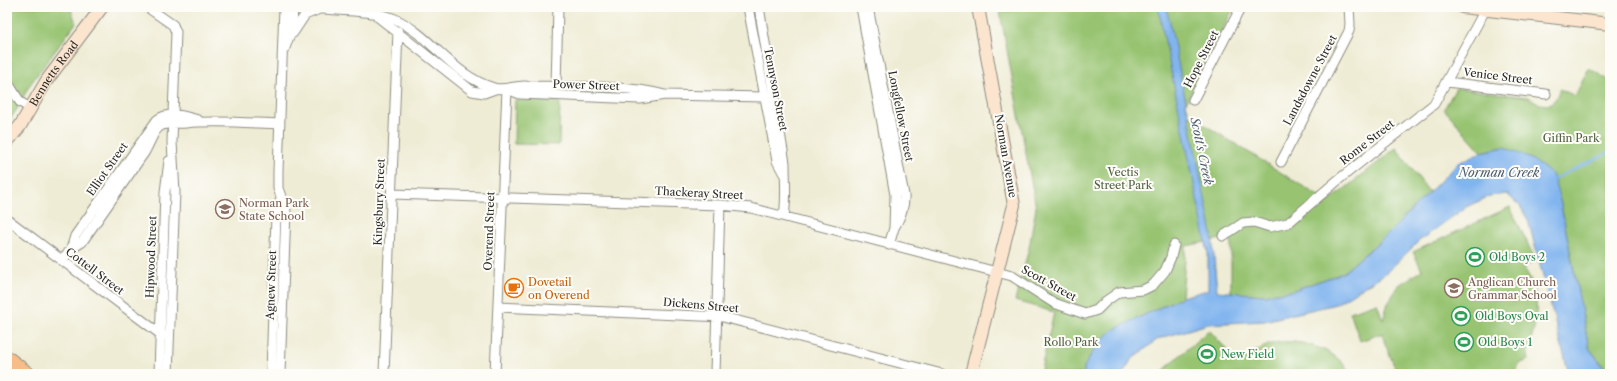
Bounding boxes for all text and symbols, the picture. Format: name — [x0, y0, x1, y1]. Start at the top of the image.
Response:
street label: Hope Street — [1180, 28, 1222, 90]
street label: Landsdowne Street — [1280, 32, 1340, 128]
street label: Bennetts Road — [26, 38, 81, 109]
street label: Tennyson Street — [761, 46, 791, 132]
street label: Venice Street — [1462, 65, 1533, 87]
street label: Longfellow Street — [885, 69, 917, 163]
street label: Power Street — [552, 77, 620, 93]
street label: Norman Avenue — [992, 113, 1020, 199]
water label: Scott's Creek — [1187, 115, 1217, 187]
street label: Rome Street — [1337, 116, 1397, 168]
park label: Giffin Park — [1543, 131, 1600, 145]
street label: Elliot Street — [83, 139, 131, 198]
street label: Kingsbury Street — [370, 158, 388, 246]
park label: Vectis Street Park — [1094, 165, 1153, 192]
water label: Norman Creek — [1458, 165, 1540, 180]
street label: Thackeray Street — [654, 184, 744, 202]
street label: Overend Street — [481, 191, 497, 271]
place label: Norman Park State School — [239, 196, 310, 223]
school or university icon: Norman Park State School — [214, 198, 236, 220]
street label: Hipwood Street — [143, 215, 159, 298]
street label: Cottell Street — [63, 244, 127, 298]
sports icon: Old Boys 2 — [1464, 246, 1486, 268]
street label: Agnew Street — [263, 250, 279, 321]
place label: Old Boys 2 — [1489, 250, 1545, 264]
street label: Scott Street — [1019, 262, 1079, 304]
place label: Dovetail on Overend — [528, 275, 590, 302]
place label: Anglican Church Grammar School — [1467, 275, 1558, 302]
cafe icon: Dovetail on Overend — [503, 277, 525, 299]
school or university icon: Anglican Church Grammar School — [1443, 277, 1465, 299]
street label: Dickens Street — [663, 295, 740, 315]
sports icon: Old Boys Oval — [1450, 305, 1472, 327]
place label: Old Boys Oval — [1475, 309, 1549, 323]
sports icon: Old Boys 1 — [1453, 331, 1475, 353]
park label: Rollo Park — [1044, 335, 1099, 349]
place label: Old Boys 1 — [1478, 335, 1533, 349]
sports icon: New Field — [1196, 343, 1218, 365]
place label: New Field — [1221, 347, 1274, 361]

